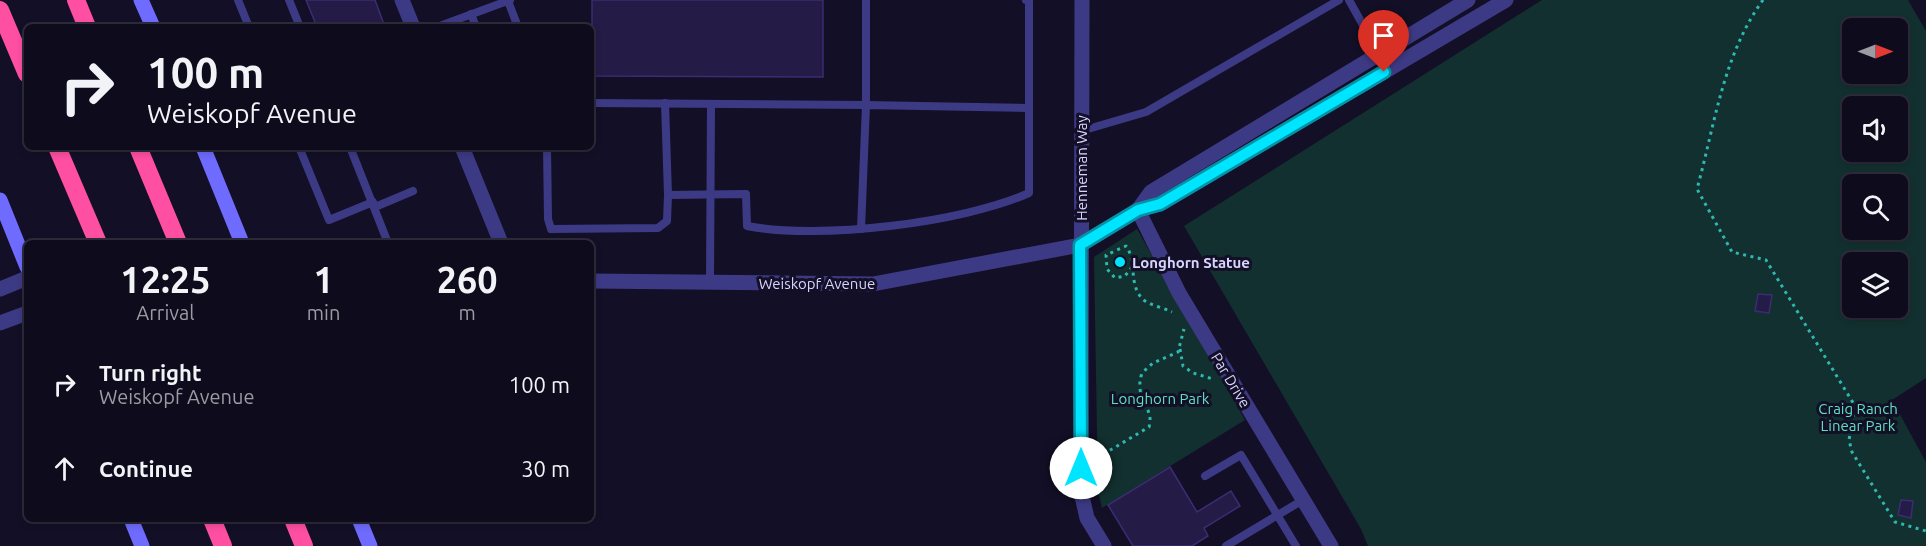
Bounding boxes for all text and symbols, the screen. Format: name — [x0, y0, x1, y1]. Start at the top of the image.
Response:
pin — [1358, 10, 1409, 72]
north arrow — [1842, 18, 1908, 84]
map controls — [1842, 18, 1908, 318]
icon: arrive — [1367, 19, 1400, 52]
icon: right — [48, 48, 126, 126]
text: 100 m — [147, 49, 264, 96]
button: sound — [1842, 96, 1908, 162]
text: Weiskopf Avenue — [147, 98, 357, 128]
street label: Henneman Way — [1073, 115, 1090, 221]
button: search — [1842, 174, 1908, 240]
button: layers — [1842, 252, 1908, 318]
place label: Longhorn Statue — [1132, 254, 1250, 271]
marker: Longhorn Statue — [1113, 255, 1127, 269]
text: 12:25 — [120, 259, 210, 300]
text: 1 — [313, 259, 334, 300]
text: 260 — [437, 259, 498, 300]
street label: Weiskopf Avenue — [759, 275, 875, 292]
text: Arrival — [136, 301, 195, 324]
text: min — [307, 301, 340, 324]
text: m — [459, 301, 476, 324]
street label: Par Drive — [1208, 349, 1254, 411]
text: Turn right — [99, 360, 201, 385]
icon: right — [48, 368, 81, 401]
text: 100 m — [509, 372, 570, 397]
text: Weiskopf Avenue — [99, 385, 254, 408]
park label: Longhorn Park — [1111, 390, 1210, 407]
park label: Craig Ranch Linear Park — [1818, 400, 1898, 434]
position arrow — [1049, 436, 1113, 500]
icon: ahead — [48, 452, 81, 485]
text: Continue — [99, 456, 193, 481]
text: 30 m — [521, 456, 570, 481]

